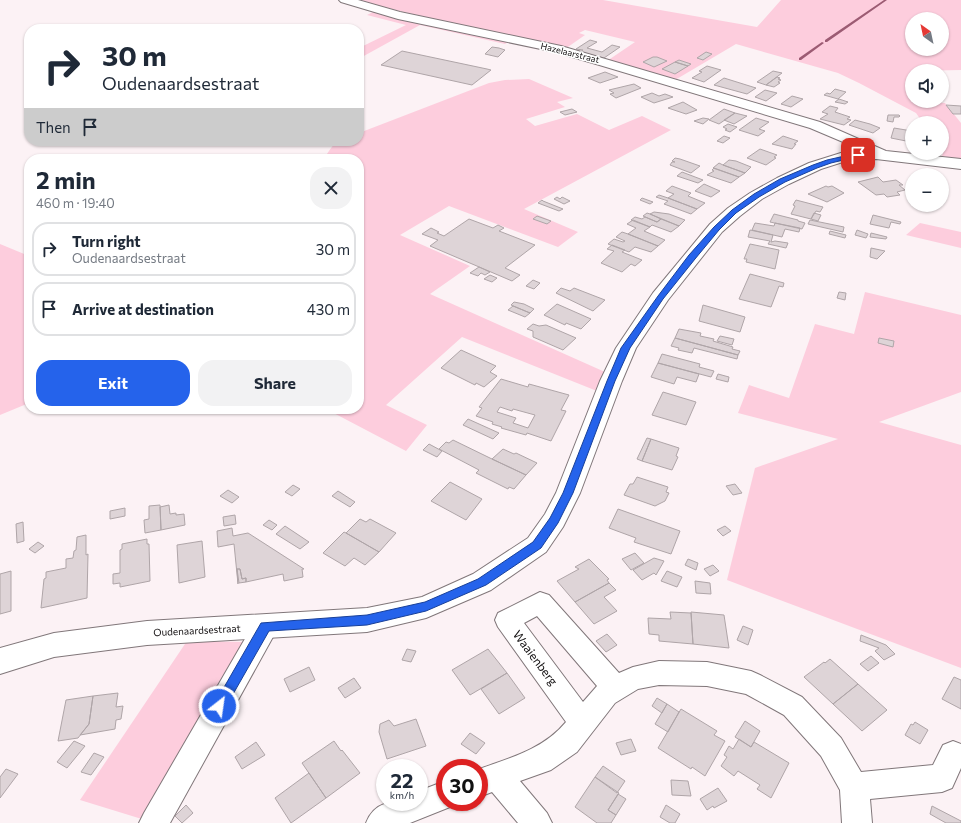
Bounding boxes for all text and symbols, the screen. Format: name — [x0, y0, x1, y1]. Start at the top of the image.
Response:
north arrow — [905, 12, 949, 56]
map controls — [905, 12, 949, 212]
text: 30 m — [102, 38, 167, 72]
icon: right — [36, 40, 88, 92]
street label: Hazelaarstraat — [540, 40, 601, 65]
button: sound — [905, 64, 949, 108]
text: Oudenaardsestraat — [102, 72, 260, 94]
icon: arrive — [79, 116, 101, 138]
button: + — [905, 116, 949, 160]
text: Then — [36, 118, 71, 136]
pin — [841, 138, 875, 172]
icon: arrive — [847, 144, 869, 166]
text: 2 min — [36, 165, 96, 194]
button: close — [310, 167, 352, 209]
button: − — [905, 168, 949, 212]
text: 460 m · 19:40 — [36, 195, 115, 211]
text: Turn right — [72, 232, 141, 250]
icon: right — [38, 238, 60, 260]
text: 30 m — [316, 240, 350, 258]
text: Oudenaardsestraat — [72, 250, 186, 266]
icon: arrive — [38, 298, 60, 320]
text: Arrive at destination — [72, 300, 214, 318]
text: 430 m — [307, 300, 350, 318]
button: Exit — [36, 360, 190, 406]
button: Share — [198, 360, 352, 406]
street label: Oudenaardsestraat — [153, 622, 241, 638]
street label: Waaienberg — [511, 627, 561, 688]
position arrow — [198, 685, 240, 727]
speed limit sign: 30 — [436, 759, 488, 811]
text: 22 — [391, 768, 413, 792]
text: km/h — [390, 789, 414, 801]

